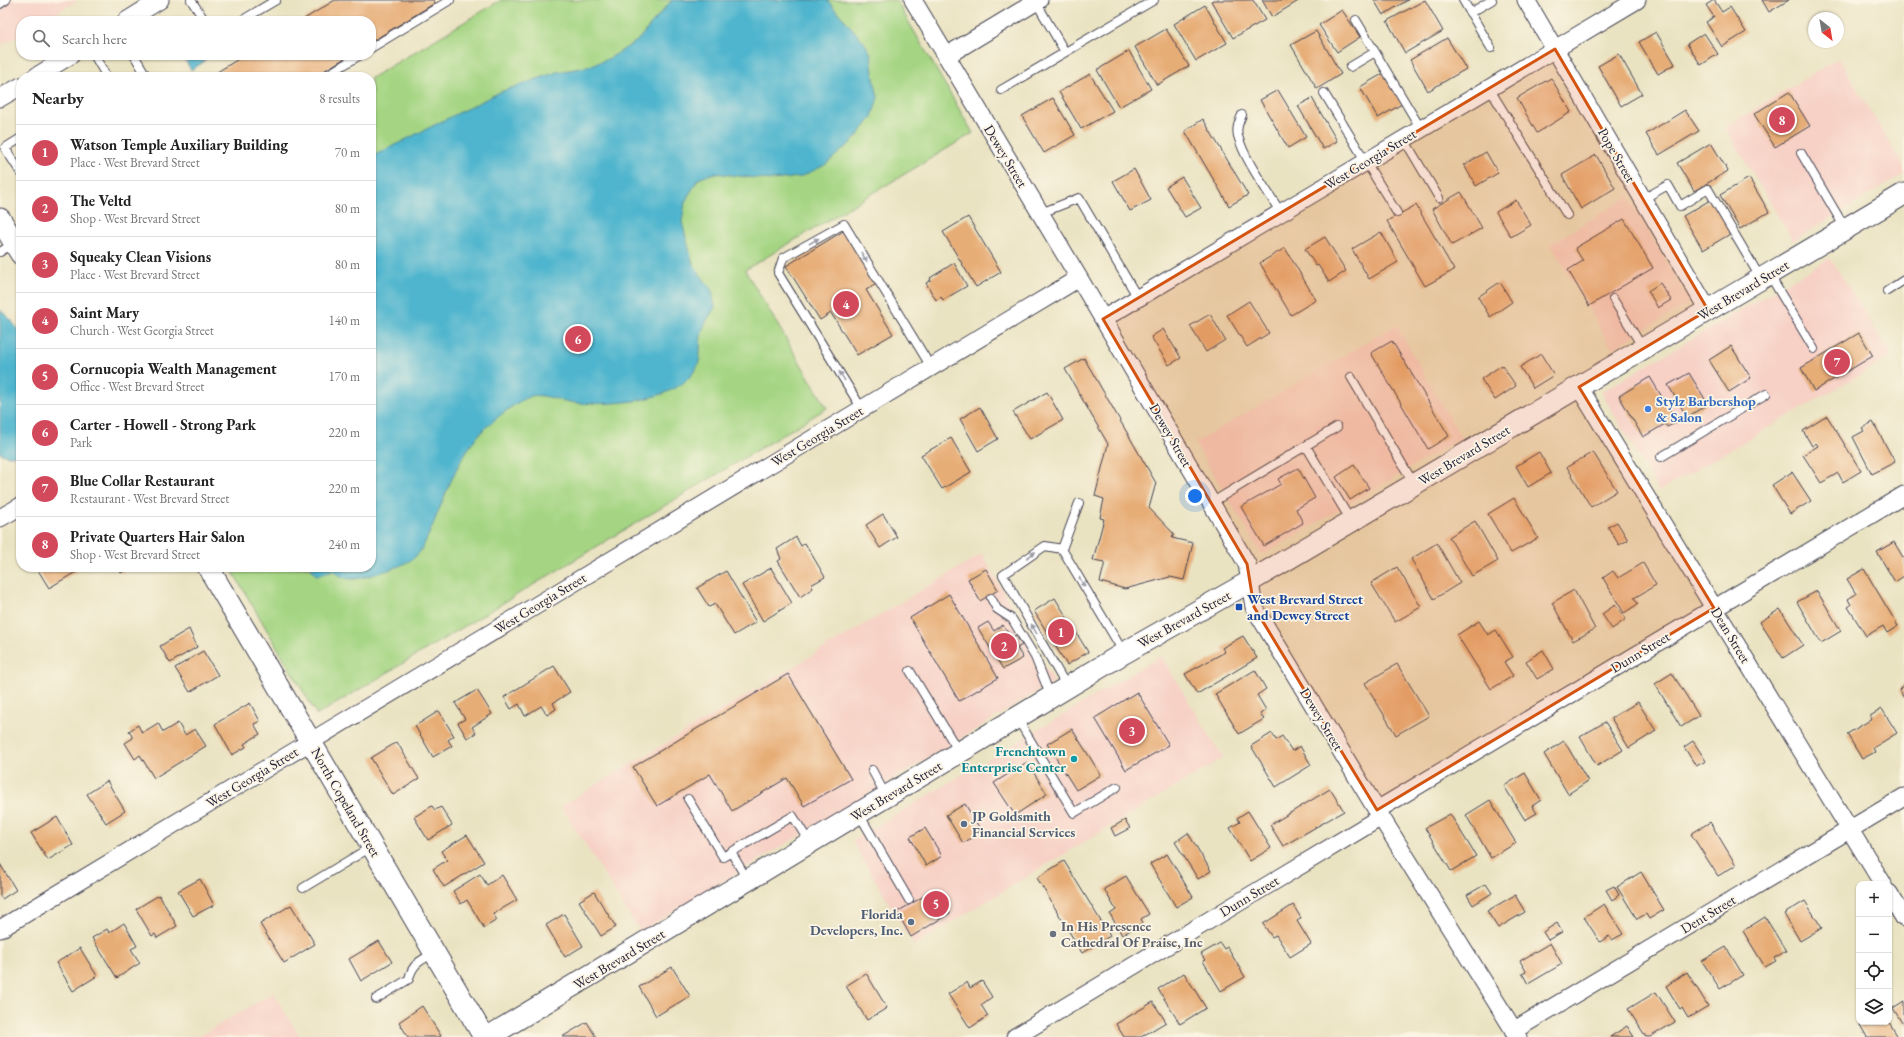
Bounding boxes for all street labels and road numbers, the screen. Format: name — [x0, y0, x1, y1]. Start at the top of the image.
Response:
street label: Dewey Street — [980, 121, 1032, 191]
street label: West Georgia Street — [1321, 124, 1420, 194]
street label: Pope Street — [1594, 124, 1640, 186]
street label: West Brevard Street — [1694, 255, 1793, 324]
street label: Dewey Street — [1146, 400, 1197, 471]
street label: West Georgia Street — [768, 401, 867, 471]
street label: West Brevard Street — [1415, 420, 1514, 489]
street label: West Georgia Street — [491, 568, 590, 638]
street label: West Brevard Street — [1134, 586, 1234, 652]
street label: Dean Street — [1707, 604, 1755, 667]
street label: Dunn Street — [1607, 627, 1674, 677]
street label: Dewey Street — [1296, 684, 1348, 754]
street label: West Georgia Street — [203, 742, 302, 812]
street label: North Copeland Street — [307, 744, 385, 861]
street label: West Brevard Street — [847, 756, 946, 825]
street label: Dunn Street — [1216, 871, 1283, 921]
street label: Dent Street — [1677, 890, 1739, 938]
street label: West Brevard Street — [570, 924, 669, 993]

